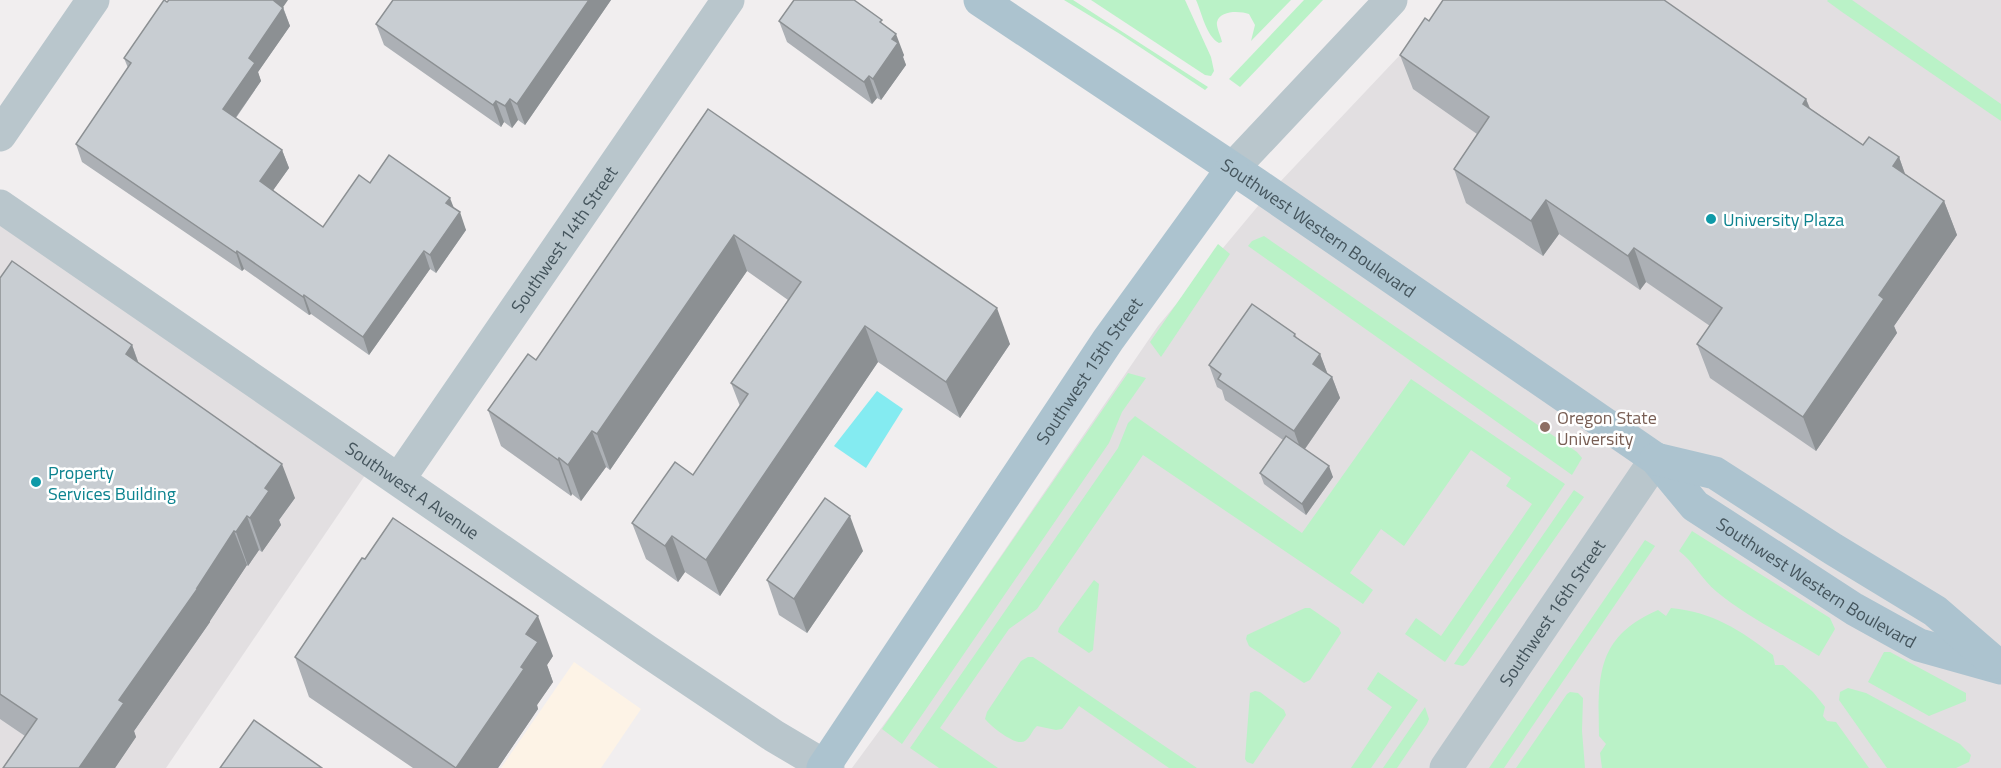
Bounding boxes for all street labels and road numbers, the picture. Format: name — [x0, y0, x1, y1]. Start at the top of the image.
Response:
street label: Southwest Western Boulevard — [1216, 151, 1422, 304]
street label: Southwest 14th Street — [504, 160, 624, 318]
street label: Southwest 15th Street — [1029, 291, 1149, 450]
street label: Southwest A Avenue — [340, 434, 485, 546]
street label: Southwest Western Boulevard — [1711, 510, 1922, 655]
street label: Southwest 16th Street — [1492, 533, 1612, 692]

